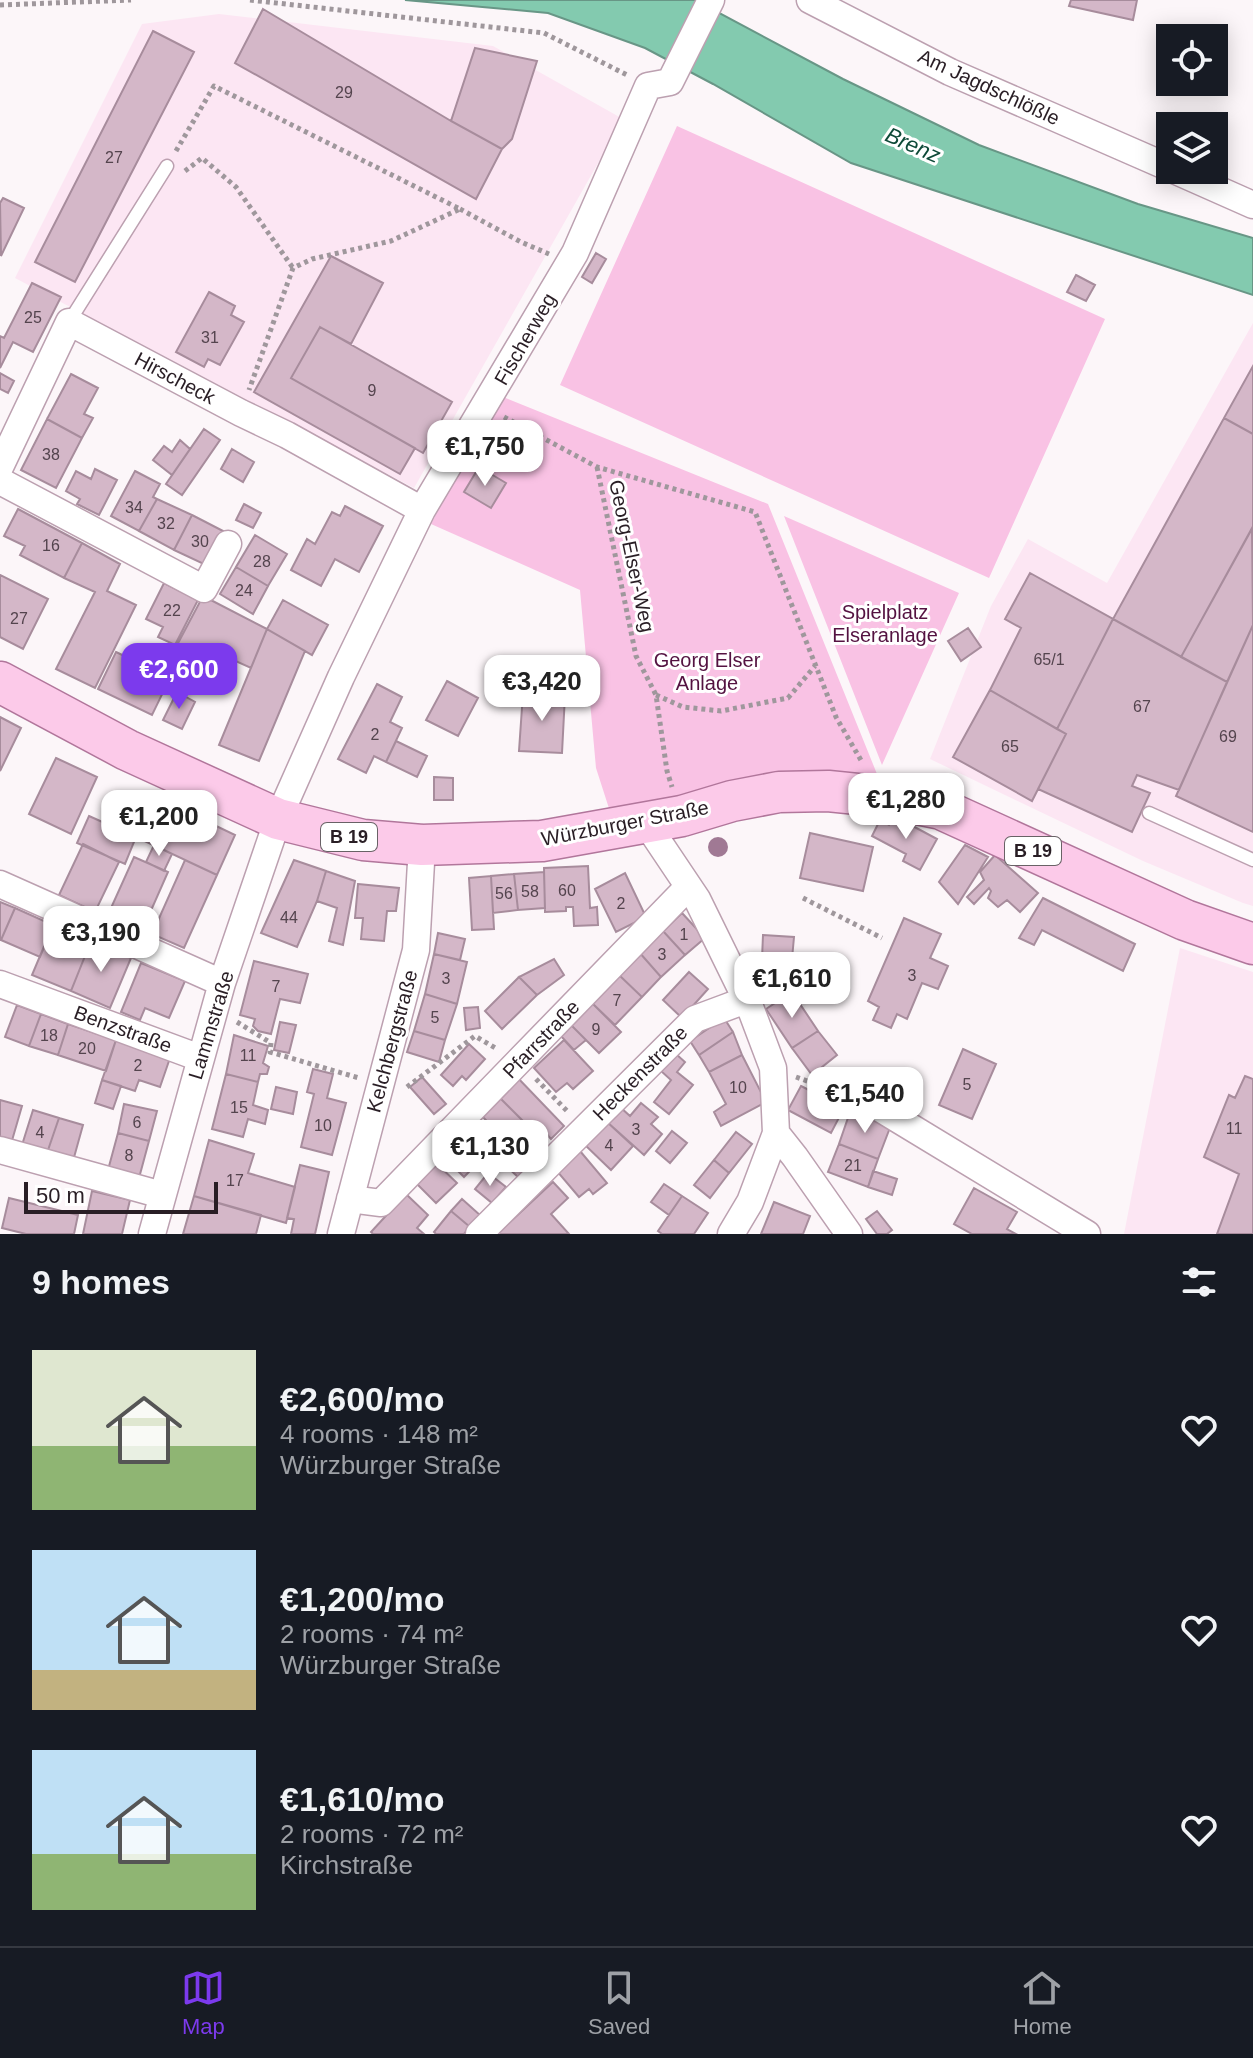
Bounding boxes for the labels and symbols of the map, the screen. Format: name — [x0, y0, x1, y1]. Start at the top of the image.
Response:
street label: Am Jagdschlößle — [915, 45, 1063, 129]
house number: 29 — [335, 84, 353, 101]
water label: Brenz — [882, 122, 944, 168]
house number: 27 — [105, 149, 123, 166]
street label: Fischerweg — [490, 289, 560, 389]
house number: 25 — [24, 309, 42, 326]
house number: 31 — [201, 329, 219, 346]
street label: Hirscheck — [131, 348, 220, 409]
house number: 9 — [368, 382, 377, 399]
pin: €1,750 — [420, 420, 550, 488]
house number: 38 — [42, 446, 60, 463]
street label: Georg-Elser-Weg — [605, 478, 659, 634]
house number: 34 — [125, 499, 143, 516]
house number: 32 — [157, 515, 175, 532]
house number: 30 — [191, 533, 209, 550]
house number: 16 — [42, 537, 60, 554]
house number: 28 — [253, 553, 271, 570]
house number: 24 — [235, 582, 253, 599]
park label: Spielplatz Elseranlage — [832, 601, 938, 646]
house number: 22 — [163, 602, 181, 619]
house number: 27 — [10, 610, 28, 627]
pin: €2,600 — [114, 643, 244, 711]
park label: Georg Elser Anlage — [654, 649, 761, 694]
house number: 65/1 — [1033, 651, 1065, 668]
pin: €3,420 — [477, 655, 607, 723]
house number: 67 — [1133, 698, 1151, 715]
house number: 2 — [371, 726, 380, 743]
house number: 69 — [1219, 728, 1237, 745]
house number: 65 — [1001, 738, 1019, 755]
pin: €1,280 — [841, 773, 971, 841]
pin: €1,200 — [94, 790, 224, 858]
street label: Würzburger Straße — [539, 796, 711, 850]
road number: B 19 — [321, 823, 377, 851]
road number: B 19 — [1005, 837, 1061, 865]
house number: 60 — [558, 882, 576, 899]
house number: 58 — [521, 883, 539, 900]
house number: 56 — [495, 885, 513, 902]
house number: 2 — [617, 895, 626, 912]
pin: €3,190 — [36, 906, 166, 974]
house number: 44 — [280, 909, 298, 926]
house number: 1 — [680, 926, 689, 943]
house number: 3 — [658, 946, 667, 963]
pin: €1,610 — [727, 952, 857, 1020]
street label: Kelchbergstraße — [362, 967, 422, 1115]
house number: 3 — [908, 967, 917, 984]
street label: Lammstraße — [184, 968, 238, 1082]
house number: 3 — [442, 970, 451, 987]
house number: 7 — [272, 978, 281, 995]
house number: 7 — [613, 992, 622, 1009]
street label: Pfarrstraße — [498, 995, 584, 1083]
street label: Benzstraße — [71, 1001, 175, 1057]
house number: 5 — [431, 1009, 440, 1026]
street label: Heckenstraße — [588, 1021, 692, 1125]
house number: 9 — [592, 1021, 601, 1038]
house number: 18 — [40, 1027, 58, 1044]
house number: 20 — [78, 1040, 96, 1057]
house number: 11 — [240, 1047, 256, 1064]
house number: 2 — [134, 1057, 143, 1074]
pin: €1,540 — [800, 1067, 930, 1135]
house number: 5 — [963, 1076, 972, 1093]
house number: 10 — [729, 1079, 747, 1096]
house number: 15 — [230, 1099, 248, 1116]
house number: 6 — [133, 1114, 142, 1131]
house number: 10 — [314, 1117, 332, 1134]
pin: €1,130 — [425, 1120, 555, 1188]
house number: 11 — [1226, 1120, 1242, 1137]
house number: 3 — [632, 1121, 641, 1138]
house number: 4 — [36, 1124, 45, 1141]
house number: 4 — [605, 1137, 614, 1154]
house number: 8 — [125, 1147, 134, 1164]
house number: 21 — [844, 1157, 862, 1174]
house number: 17 — [226, 1172, 244, 1189]
scale bar — [24, 1178, 218, 1214]

